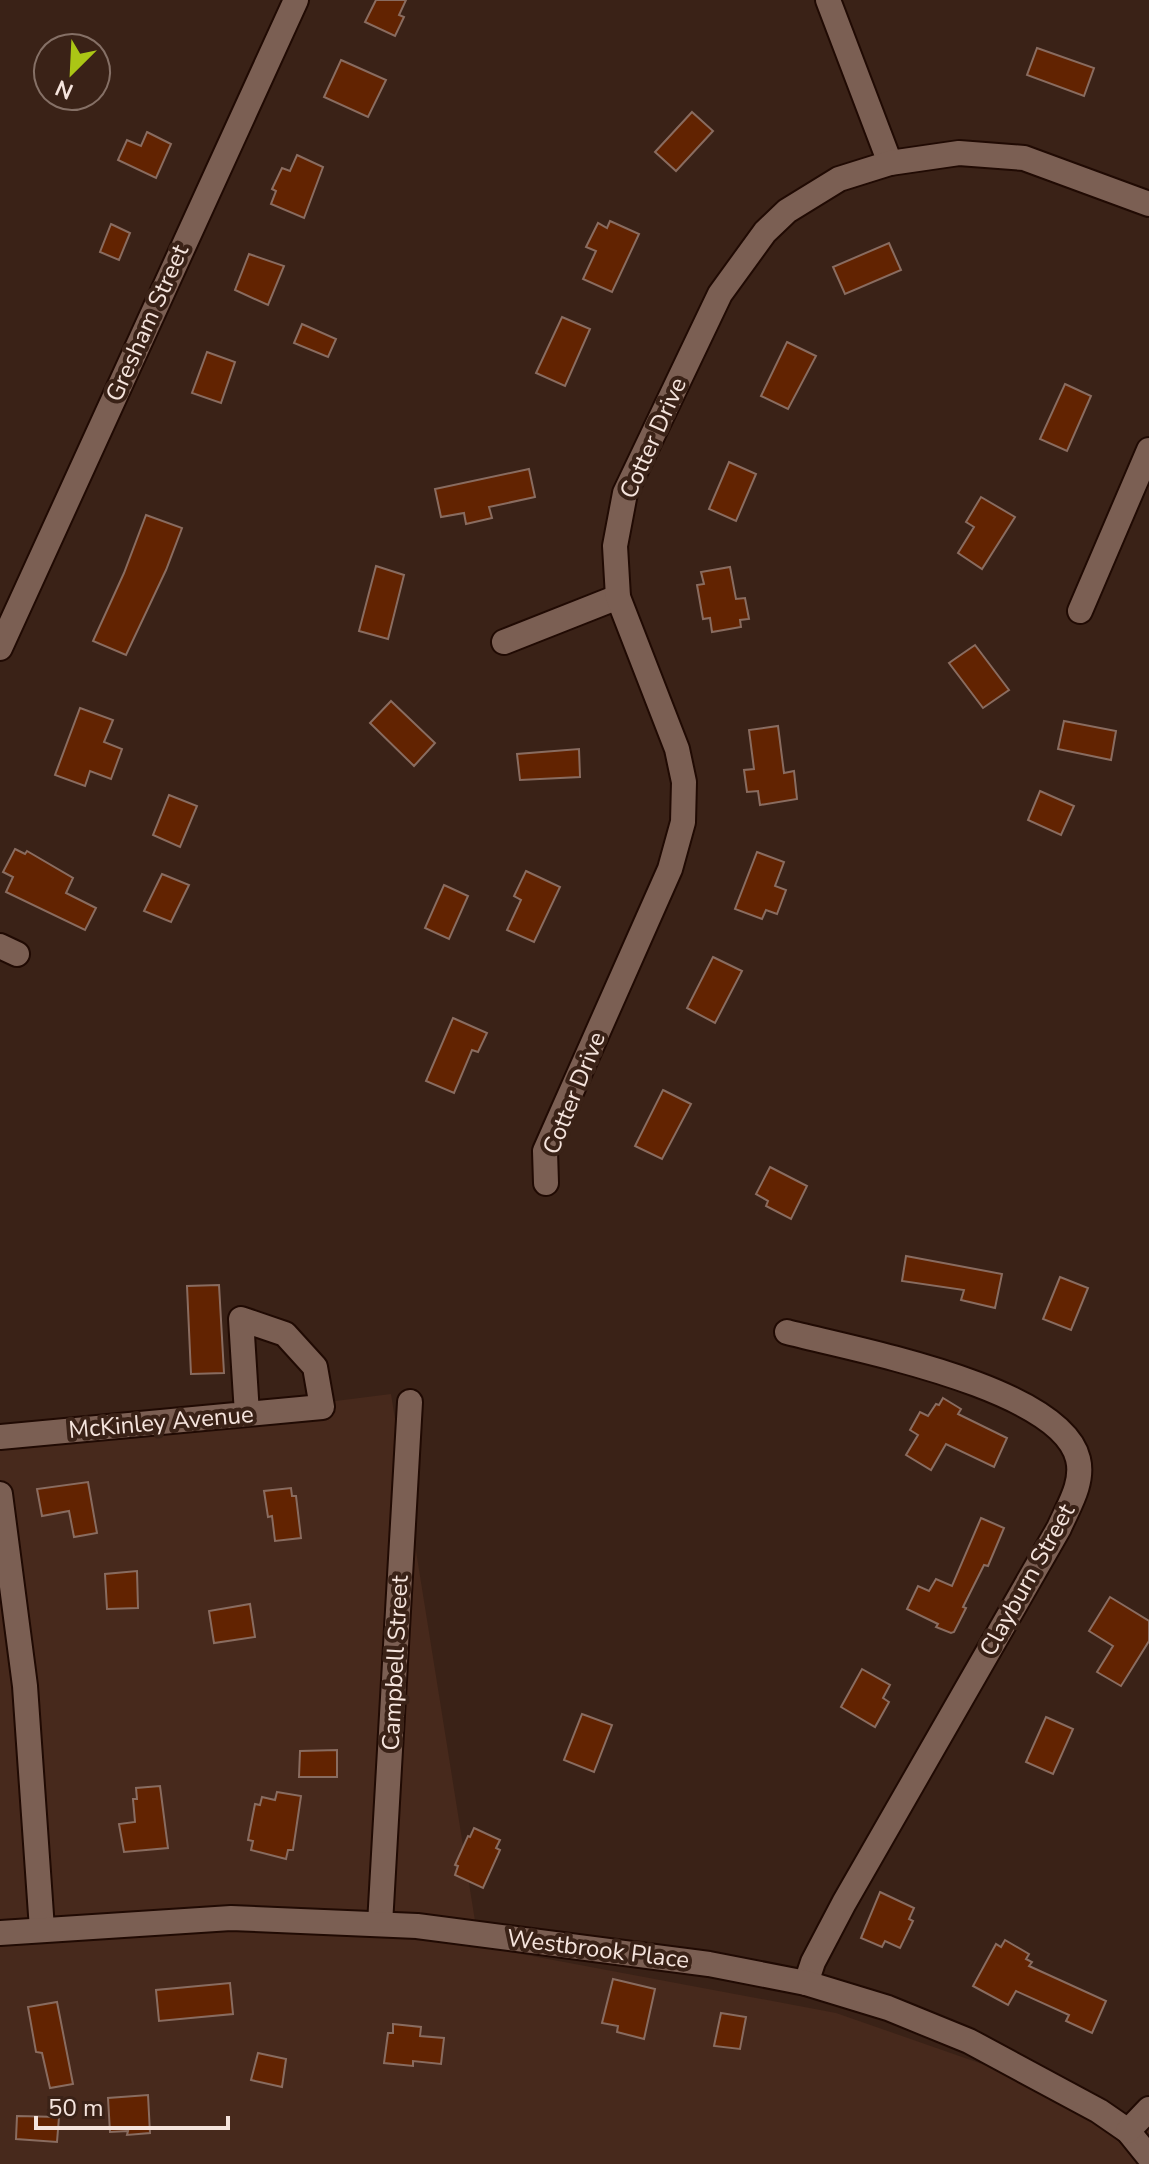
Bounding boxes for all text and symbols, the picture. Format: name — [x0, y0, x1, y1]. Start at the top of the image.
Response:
north arrow — [32, 32, 112, 112]
text: N — [51, 72, 78, 106]
street label: Gresham Street — [98, 239, 196, 407]
street label: Cotter Drive — [612, 372, 694, 504]
street label: Cotter Drive — [535, 1027, 613, 1159]
street label: McKinley Avenue — [67, 1398, 255, 1446]
street label: Clayburn Street — [972, 1498, 1082, 1662]
street label: Campbell Street — [374, 1574, 416, 1752]
street label: Westbrook Place — [505, 1922, 691, 1976]
scale bar — [36, 2080, 228, 2130]
text: 50 m — [48, 2092, 104, 2124]

